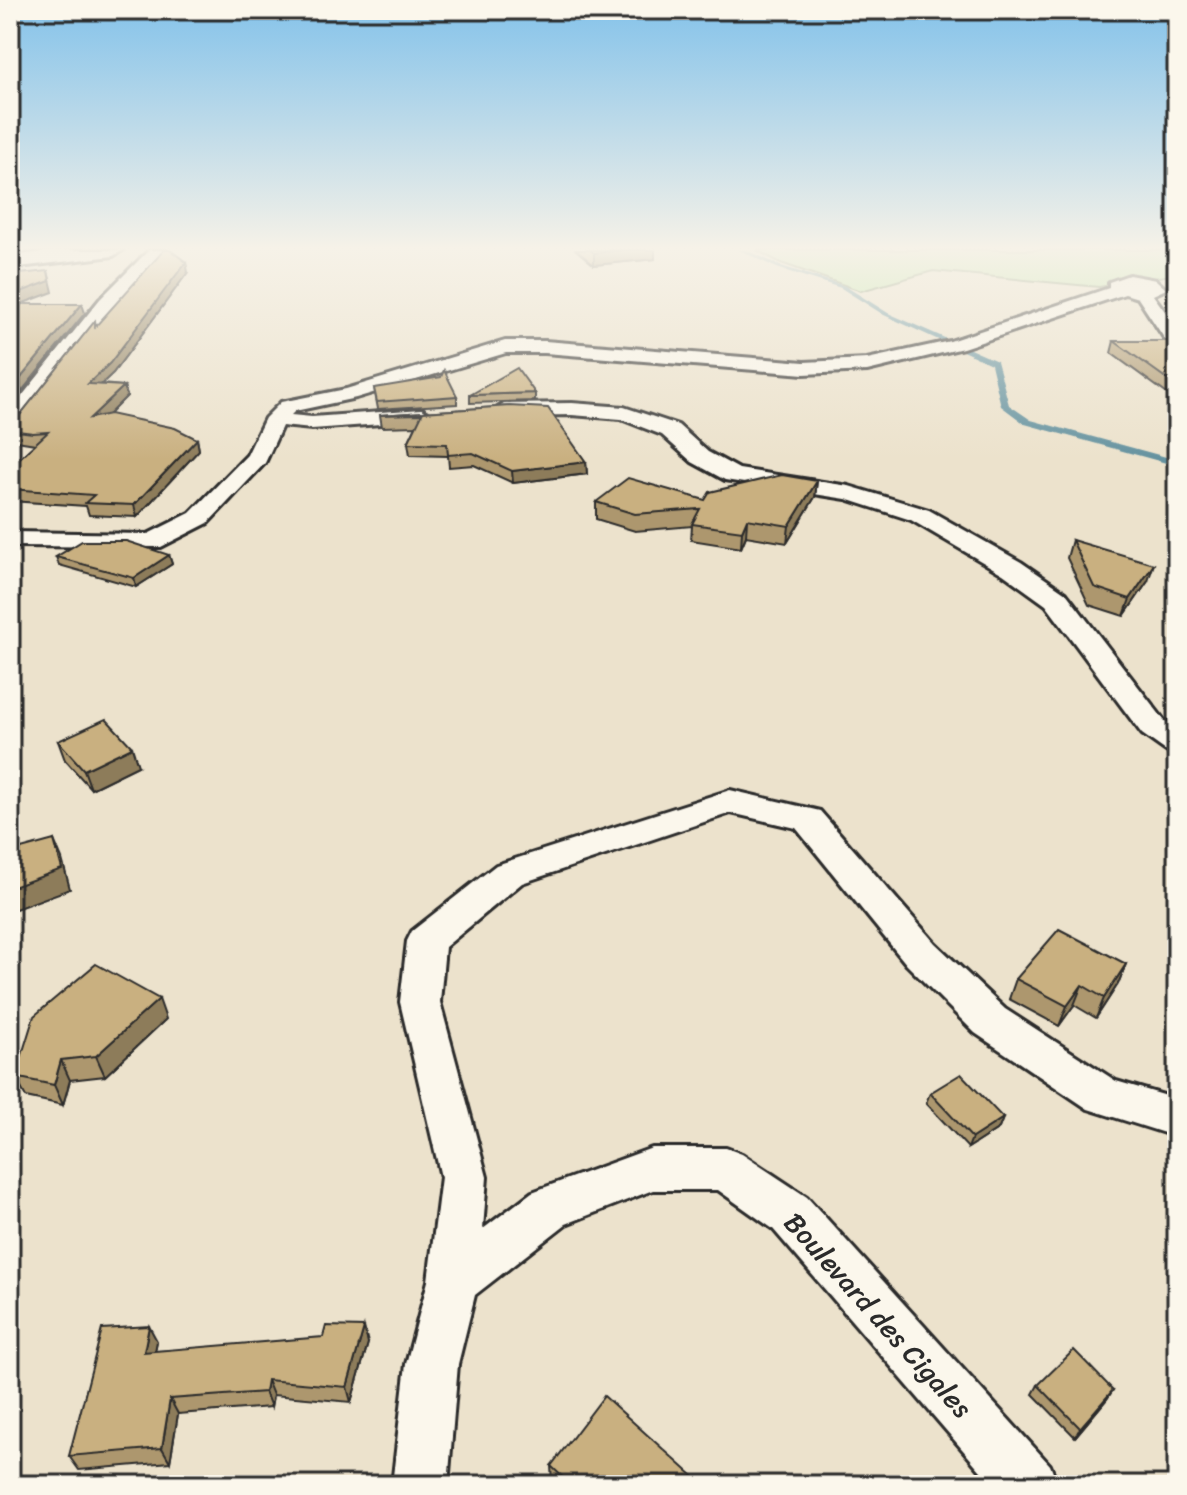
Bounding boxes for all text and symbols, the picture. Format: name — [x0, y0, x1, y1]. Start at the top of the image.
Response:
street label: Boulevard des Cigales — [771, 1200, 985, 1430]

